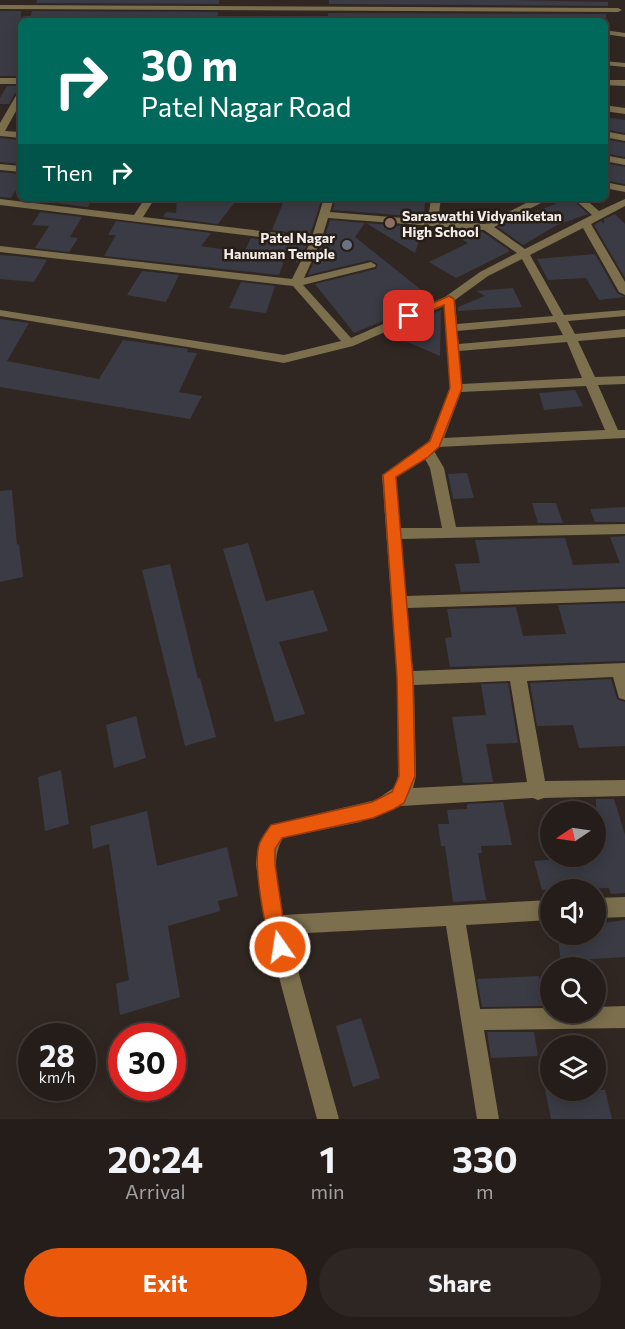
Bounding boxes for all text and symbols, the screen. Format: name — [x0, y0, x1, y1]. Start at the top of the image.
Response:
text: 30 m — [141, 38, 238, 90]
icon: right — [42, 42, 120, 120]
text: Patel Nagar Road — [141, 90, 351, 123]
icon: right — [105, 156, 138, 189]
text: Then — [42, 159, 93, 186]
place label: Saraswathi Vidyaniketan High School — [402, 207, 562, 240]
marker: Saraswathi Vidyaniketan High School — [383, 216, 397, 230]
place label: Patel Nagar Hanuman Temple — [224, 229, 335, 262]
marker: Patel Nagar Hanuman Temple — [340, 238, 354, 252]
pin — [383, 290, 434, 341]
icon: arrive — [392, 299, 425, 332]
north arrow — [540, 801, 606, 867]
map controls — [540, 801, 606, 1101]
button: sound — [540, 879, 606, 945]
position arrow — [248, 915, 312, 979]
button: search — [540, 957, 606, 1023]
speed limit sign: 30 — [108, 1023, 186, 1101]
button: layers — [540, 1035, 606, 1101]
text: 28 — [39, 1036, 75, 1073]
text: km/h — [39, 1068, 75, 1086]
text: 20:24 — [107, 1136, 203, 1180]
text: 1 — [319, 1136, 336, 1180]
text: 330 — [452, 1136, 518, 1180]
text: Arrival — [125, 1179, 186, 1203]
text: min — [311, 1179, 345, 1203]
text: m — [476, 1179, 494, 1203]
button: Exit — [24, 1248, 307, 1317]
button: Share — [319, 1248, 601, 1317]

